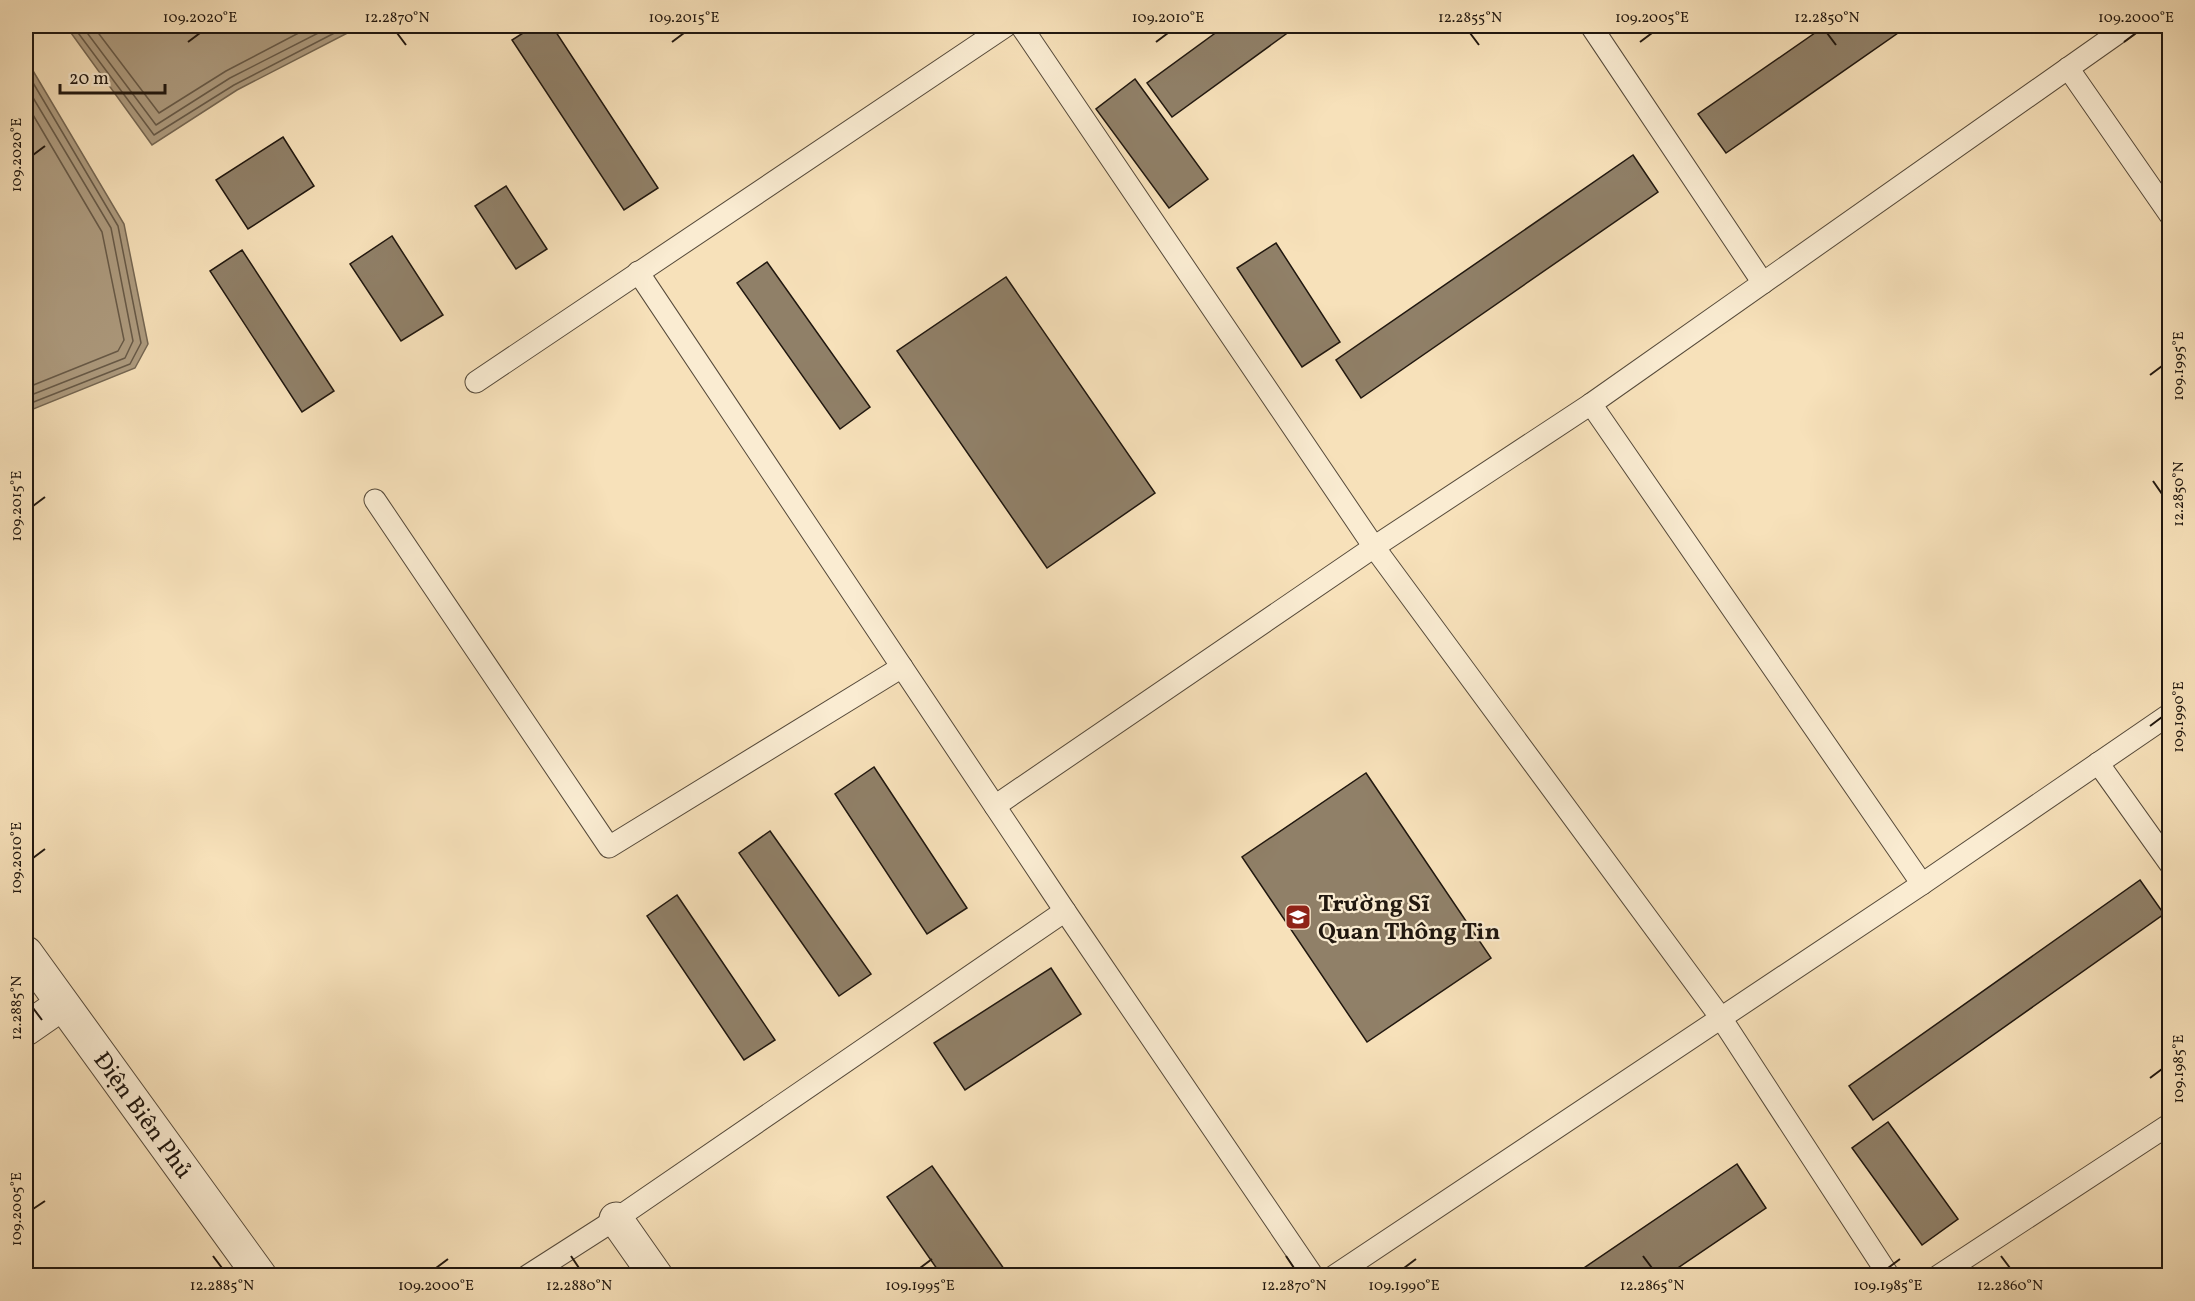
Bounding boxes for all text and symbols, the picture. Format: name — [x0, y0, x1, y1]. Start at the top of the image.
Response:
text: 109.2020°E — [163, 8, 237, 29]
text: 12.2870°N — [364, 8, 430, 29]
text: 109.2015°E — [649, 8, 719, 29]
text: 109.2010°E — [1132, 8, 1204, 29]
text: 12.2855°N — [1438, 8, 1502, 29]
text: 109.2005°E — [1615, 8, 1689, 29]
text: 12.2850°N — [1794, 8, 1860, 29]
text: 109.2000°E — [2098, 8, 2174, 29]
scale bar — [60, 57, 165, 95]
text: 20 m — [69, 67, 109, 92]
text: 109.2020°E — [7, 118, 28, 192]
text: 109.1995°E — [2169, 331, 2190, 401]
text: 12.2850°N — [2169, 461, 2190, 527]
text: 109.2015°E — [7, 471, 28, 541]
text: 109.1990°E — [2169, 681, 2190, 753]
text: 109.2010°E — [7, 822, 28, 894]
place label: Trường Sĩ Quan Thông Tin — [1318, 888, 1500, 950]
school or university icon: Trường Sĩ Quan Thông Tin — [1283, 902, 1313, 932]
text: 12.2885°N — [7, 976, 28, 1040]
text: 109.1985°E — [2169, 1034, 2190, 1104]
street label: Điện Biên Phủ — [84, 1045, 199, 1187]
text: 109.2005°E — [7, 1172, 28, 1246]
text: 12.2885°N — [190, 1276, 254, 1297]
text: 109.2000°E — [398, 1276, 474, 1297]
text: 12.2880°N — [546, 1276, 612, 1297]
text: 109.1995°E — [885, 1276, 955, 1297]
text: 12.2870°N — [1261, 1276, 1327, 1297]
text: 109.1990°E — [1368, 1276, 1440, 1297]
text: 12.2865°N — [1620, 1276, 1684, 1297]
text: 109.1985°E — [1853, 1276, 1923, 1297]
text: 12.2860°N — [1977, 1276, 2043, 1297]

